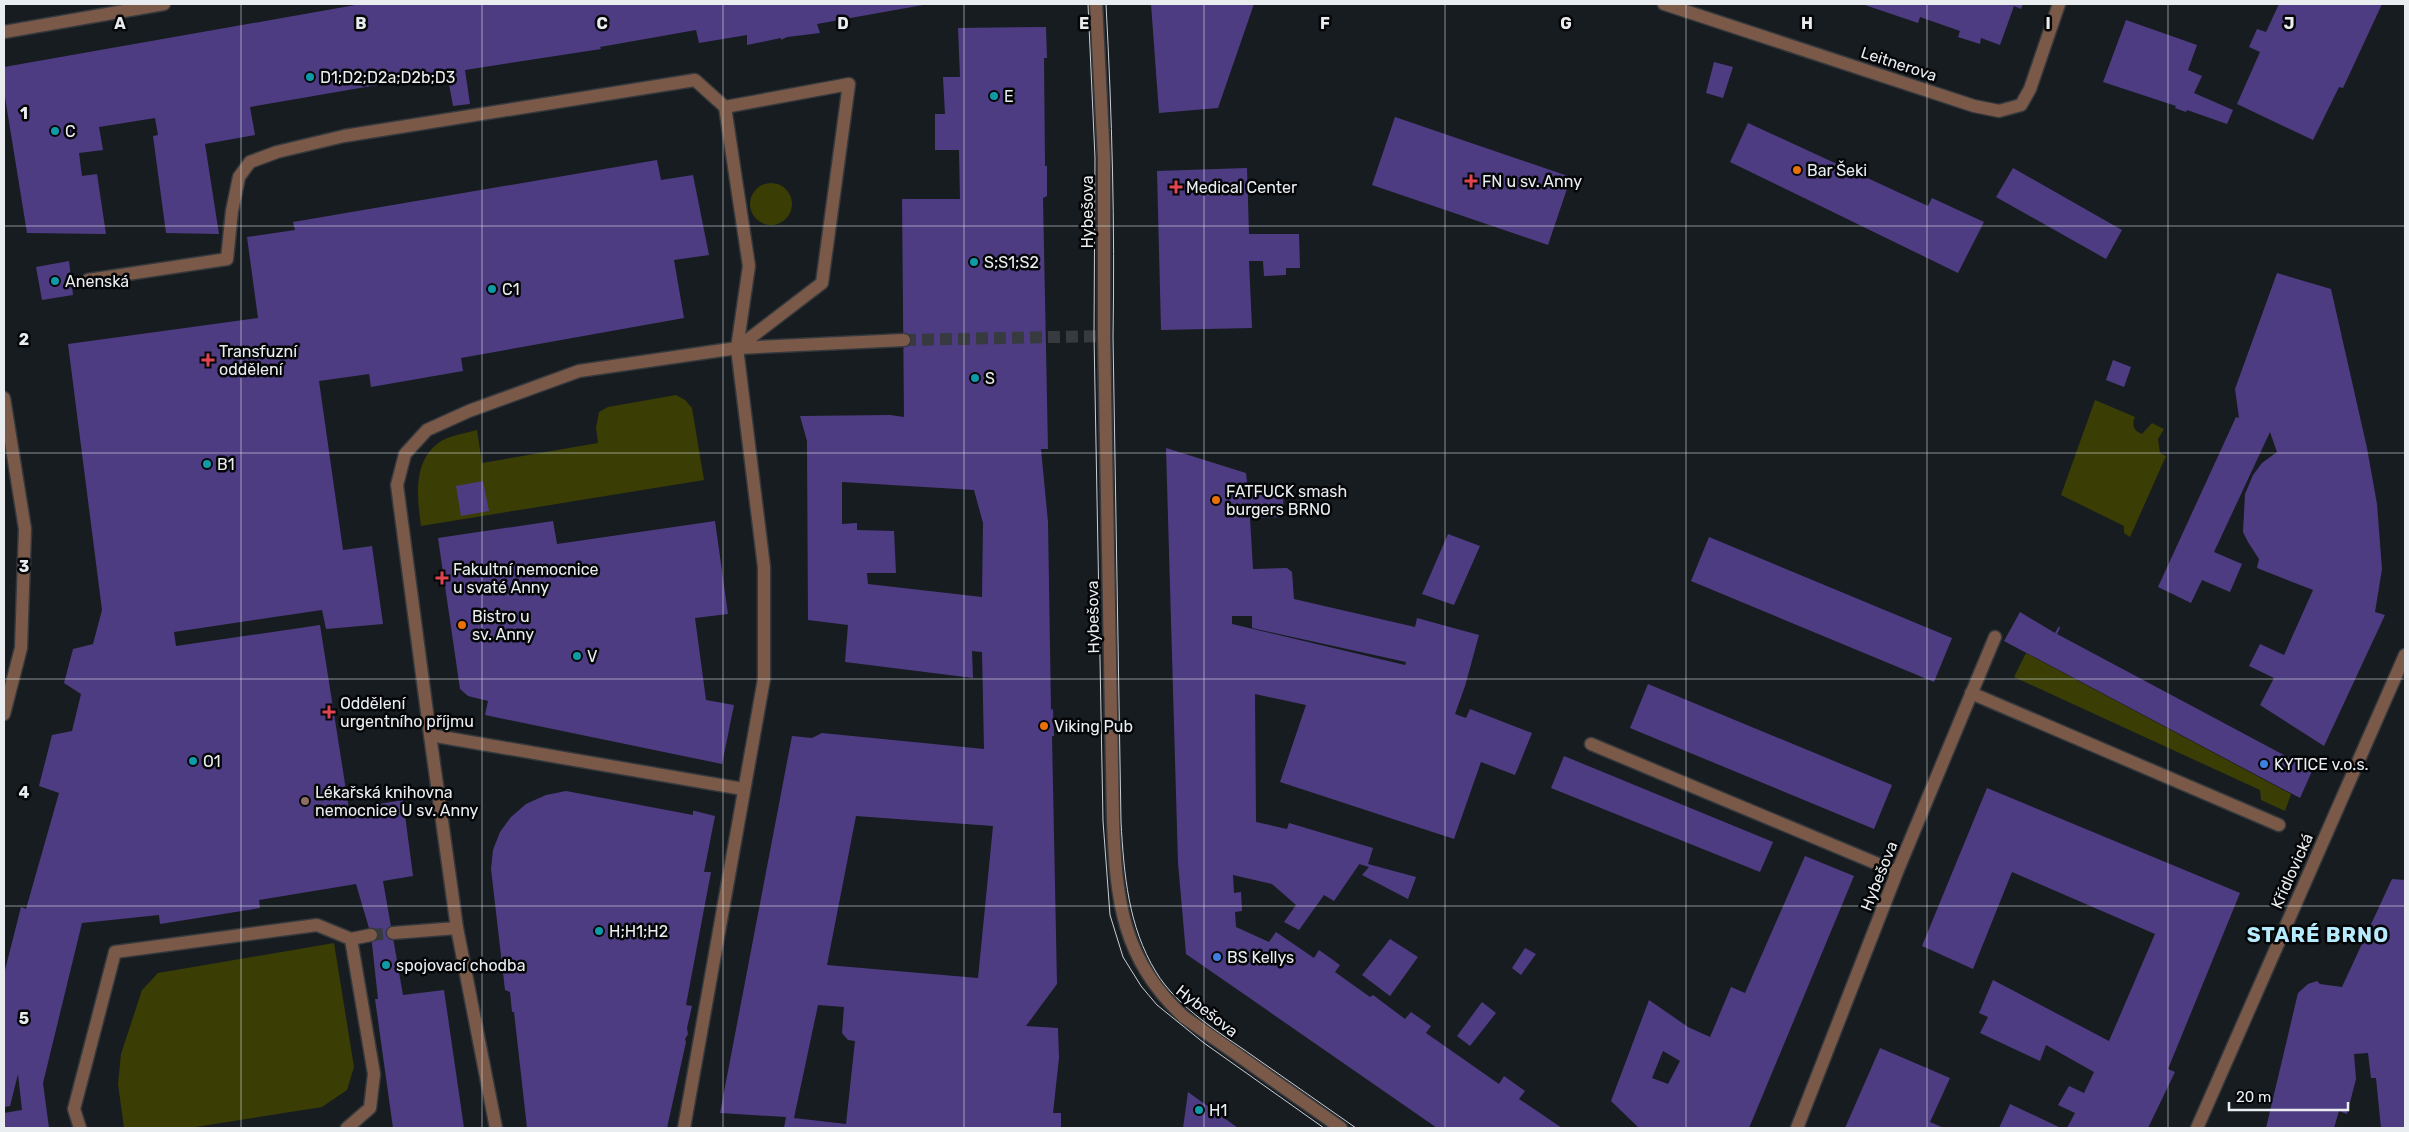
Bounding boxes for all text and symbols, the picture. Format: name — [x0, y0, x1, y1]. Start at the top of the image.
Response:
text: A — [114, 14, 126, 33]
text: B — [355, 14, 367, 33]
text: C — [596, 14, 608, 33]
text: D — [837, 14, 849, 33]
text: E — [1079, 14, 1089, 33]
text: F — [1320, 14, 1330, 33]
text: G — [1560, 14, 1572, 33]
text: H — [1801, 14, 1813, 33]
text: I — [2045, 14, 2051, 33]
text: J — [2284, 14, 2294, 33]
street label: Leitnerova — [1859, 43, 1939, 85]
place label: D1;D2;D2a;D2b;D3 — [320, 68, 455, 87]
marker: D1;D2;D2a;D2b;D3 — [304, 71, 316, 83]
place label: E — [1004, 87, 1014, 106]
marker: E — [988, 90, 1000, 102]
text: 1 — [20, 104, 28, 123]
place label: C — [65, 122, 76, 141]
marker: C — [49, 125, 61, 137]
place label: Bar Šeki — [1807, 160, 1867, 180]
marker: Bar Šeki — [1791, 164, 1803, 176]
place label: FN u sv. Anny — [1482, 172, 1582, 191]
marker: FN u sv. Anny — [1464, 174, 1478, 188]
street label: Hybešova — [1078, 175, 1097, 249]
place label: Medical Center — [1186, 178, 1297, 197]
marker: Medical Center — [1170, 181, 1182, 193]
place label: S;S1;S2 — [984, 253, 1039, 272]
marker: S;S1;S2 — [968, 256, 980, 268]
place label: Anenská — [65, 272, 129, 291]
marker: Anenská — [49, 275, 61, 287]
place label: C1 — [502, 280, 520, 299]
marker: C1 — [486, 283, 498, 295]
text: 2 — [19, 330, 29, 349]
place label: Transfuzní oddělení — [219, 342, 298, 379]
marker: Transfuzní oddělení — [201, 353, 215, 367]
place label: S — [985, 369, 995, 388]
marker: S — [969, 372, 981, 384]
place label: B1 — [217, 455, 235, 474]
marker: B1 — [201, 458, 213, 470]
place label: FATFUCK smash burgers BRNO — [1226, 482, 1347, 519]
marker: FATFUCK smash burgers BRNO — [1210, 494, 1222, 506]
text: 3 — [19, 557, 29, 576]
place label: Fakultní nemocnice u svaté Anny — [453, 560, 599, 597]
marker: Fakultní nemocnice u svaté Anny — [435, 571, 449, 585]
street label: Hybešova — [1083, 580, 1103, 654]
place label: Bistro u sv. Anny — [472, 607, 534, 644]
marker: Bistro u sv. Anny — [456, 619, 468, 631]
place label: V — [587, 647, 597, 666]
marker: V — [571, 650, 583, 662]
place label: Oddělení urgentního příjmu — [340, 694, 474, 731]
marker: Oddělení urgentního příjmu — [322, 705, 336, 719]
place label: Viking Pub — [1054, 717, 1133, 736]
marker: Viking Pub — [1038, 720, 1050, 732]
place label: O1 — [203, 752, 221, 771]
marker: O1 — [187, 755, 199, 767]
place label: KYTICE v.o.s. — [2274, 755, 2369, 774]
marker: KYTICE v.o.s. — [2258, 758, 2270, 770]
text: 4 — [19, 783, 30, 802]
place label: Lékařská knihovna nemocnice U sv. Anny — [315, 783, 479, 820]
marker: Lékařská knihovna nemocnice U sv. Anny — [299, 795, 311, 807]
street label: Křídlovická — [2267, 830, 2317, 912]
street label: Hybešova — [1856, 839, 1902, 913]
place label: H;H1;H2 — [609, 922, 668, 941]
district label: STARÉ BRNO — [2247, 922, 2389, 947]
marker: H;H1;H2 — [593, 925, 605, 937]
place label: BS Kellys — [1227, 948, 1294, 967]
marker: BS Kellys — [1211, 951, 1223, 963]
place label: spojovací chodba — [396, 956, 525, 975]
marker: spojovací chodba — [380, 959, 392, 971]
street label: Hybešova — [1172, 981, 1242, 1041]
text: 5 — [19, 1009, 29, 1028]
scale bar — [2229, 1080, 2348, 1112]
text: 20 m — [2236, 1088, 2271, 1106]
place label: H1 — [1209, 1101, 1227, 1120]
marker: H1 — [1193, 1104, 1205, 1116]

